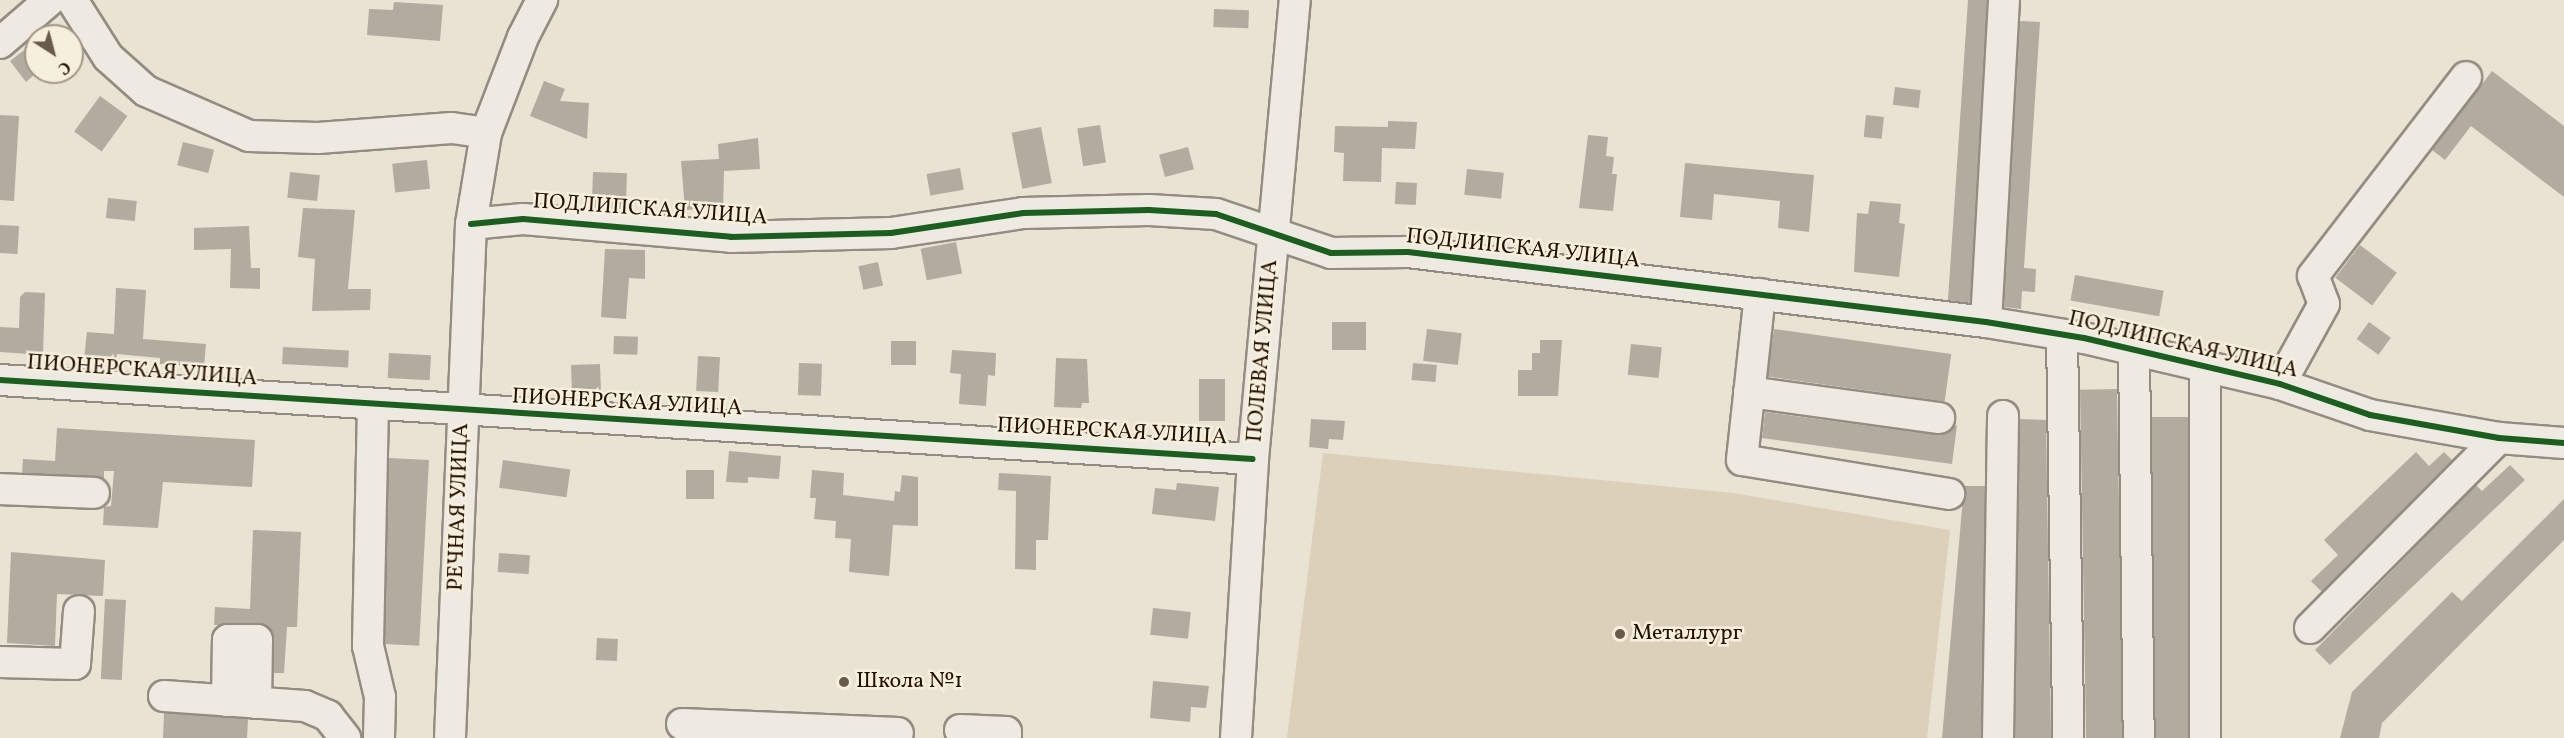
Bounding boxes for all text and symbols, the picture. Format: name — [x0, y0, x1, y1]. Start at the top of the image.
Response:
north arrow — [24, 24, 84, 84]
text: С — [53, 55, 74, 79]
street label: ПОДЛИПСКАЯ УЛИЦА — [532, 189, 768, 231]
street label: ПОДЛИПСКАЯ УЛИЦА — [1405, 224, 1641, 274]
street label: ПОЛЕВАЯ УЛИЦА — [1242, 259, 1284, 443]
street label: ПОДЛИПСКАЯ УЛИЦА — [2066, 306, 2300, 384]
street label: ПИОНЕРСКАЯ УЛИЦА — [26, 350, 258, 392]
street label: ПИОНЕРСКАЯ УЛИЦА — [511, 384, 743, 422]
street label: ПИОНЕРСКАЯ УЛИЦА — [996, 413, 1228, 451]
street label: РЕЧНАЯ УЛИЦА — [443, 423, 475, 591]
place label: Металлург — [1632, 621, 1742, 647]
marker: Металлург — [1613, 627, 1627, 641]
place label: Школа №1 — [856, 669, 963, 695]
marker: Школа №1 — [837, 675, 851, 689]

